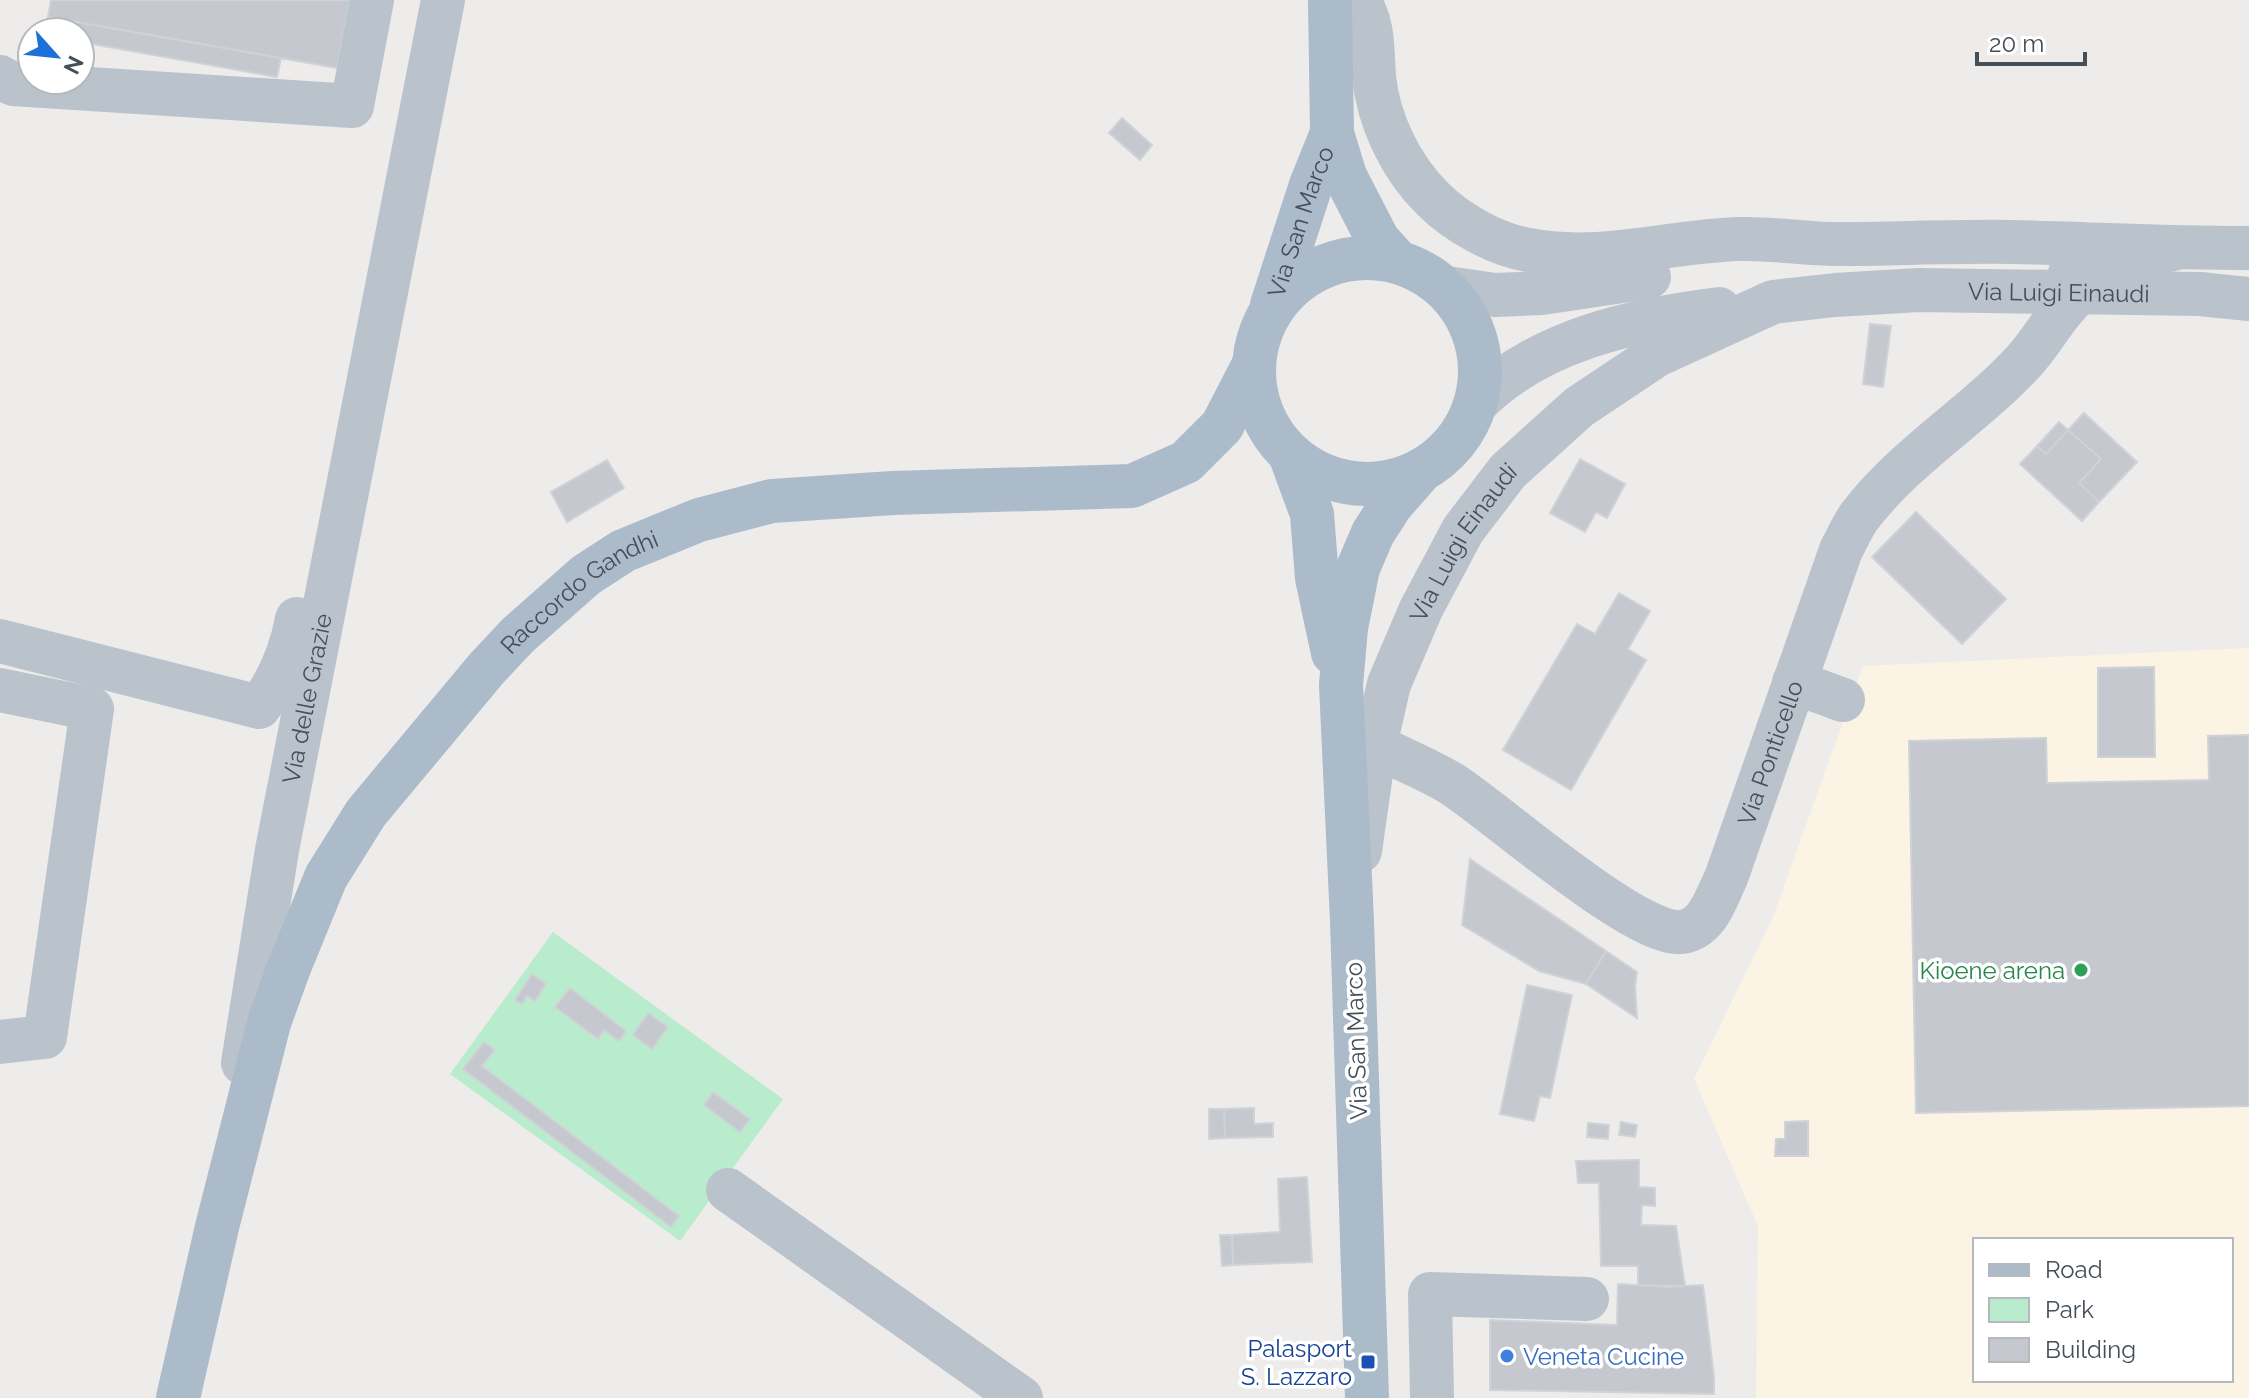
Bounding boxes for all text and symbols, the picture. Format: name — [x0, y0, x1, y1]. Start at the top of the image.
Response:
north arrow — [16, 16, 96, 96]
scale bar — [1977, 16, 2085, 66]
text: 20 m — [1989, 29, 2044, 58]
text: N — [58, 52, 89, 78]
street label: Via San Marco — [1261, 142, 1340, 301]
street label: Via Luigi Einaudi — [1968, 276, 2150, 308]
street label: Via Luigi Einaudi — [1403, 456, 1522, 626]
street label: Raccordo Gandhi — [494, 524, 662, 659]
street label: Via delle Grazie — [276, 611, 337, 786]
street label: Via Ponticello — [1731, 677, 1809, 829]
place label: Kioene arena — [1919, 956, 2065, 985]
marker: Kioene arena — [2072, 961, 2090, 979]
street label: Via San Marco — [1339, 962, 1373, 1120]
legend — [1973, 1238, 2233, 1382]
text: Road — [2045, 1255, 2103, 1284]
text: Park — [2045, 1295, 2094, 1324]
place label: Palasport S. Lazzaro — [1241, 1334, 1352, 1391]
text: Building — [2045, 1335, 2136, 1364]
place label: Veneta Cucine — [1523, 1342, 1684, 1371]
marker: Veneta Cucine — [1498, 1347, 1516, 1365]
marker: Palasport S. Lazzaro — [1359, 1353, 1377, 1371]

